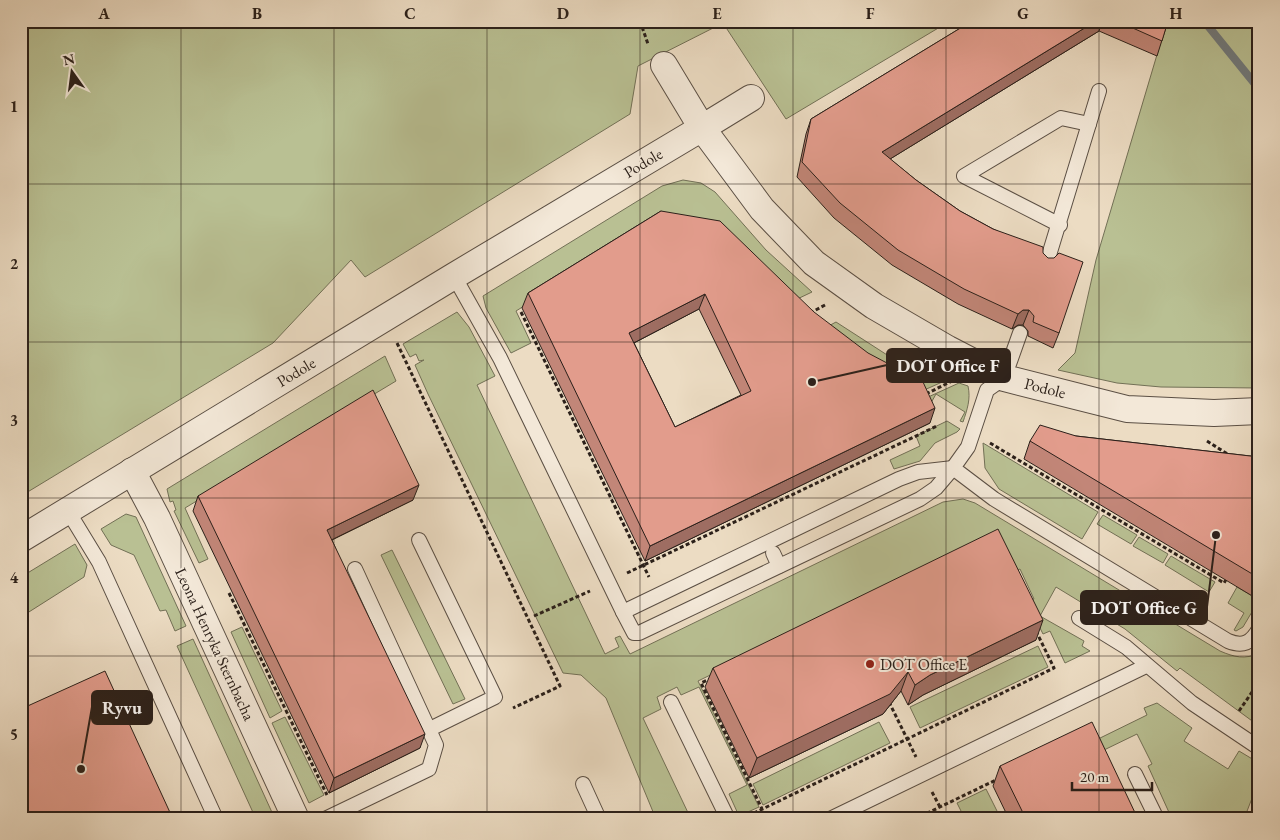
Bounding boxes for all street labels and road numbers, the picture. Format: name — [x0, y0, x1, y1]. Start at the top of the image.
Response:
street label: Podole — [620, 143, 666, 183]
street label: Podole — [273, 352, 319, 392]
street label: Podole — [1022, 373, 1068, 403]
street label: Leona Henryka Sternbacha — [170, 564, 260, 724]

